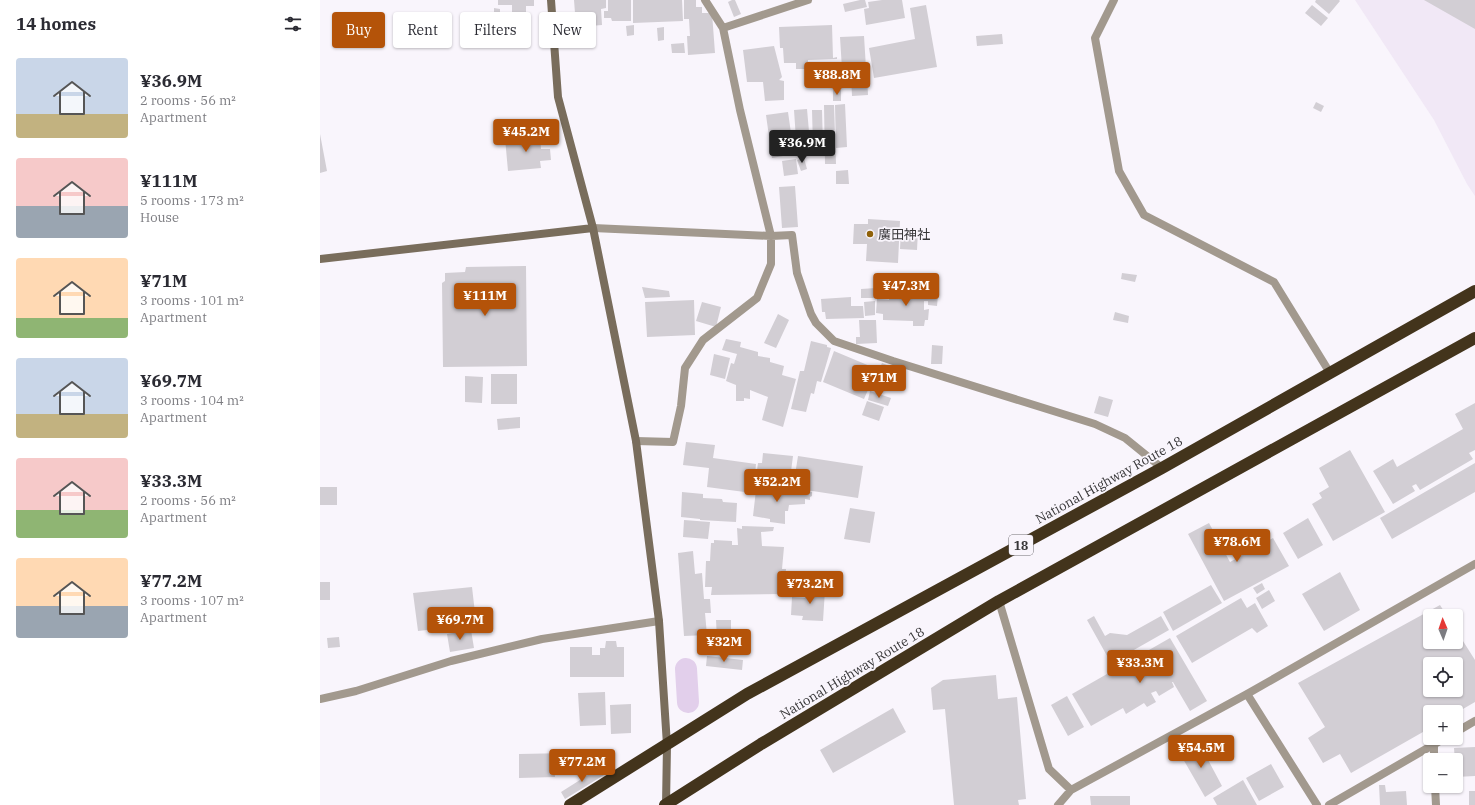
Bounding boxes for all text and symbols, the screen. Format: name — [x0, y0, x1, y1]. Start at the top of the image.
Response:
chip: Buy — [332, 12, 385, 48]
chip: Rent — [393, 12, 452, 48]
chip: Filters — [460, 12, 531, 48]
chip: New — [539, 12, 596, 48]
text: 14 homes — [16, 13, 96, 35]
icon: filters — [282, 13, 304, 35]
pin: ¥88.8M — [804, 62, 870, 96]
text: ¥88.8M — [813, 66, 861, 83]
text: ¥36.9M — [140, 70, 202, 92]
icon: home — [48, 74, 96, 122]
text: 2 rooms · 56 m² — [140, 92, 236, 109]
text: Apartment — [140, 109, 207, 126]
pin: ¥45.2M — [493, 119, 559, 153]
text: ¥45.2M — [502, 123, 550, 140]
pin: ¥36.9M — [769, 130, 835, 164]
text: ¥36.9M — [778, 134, 826, 151]
text: ¥111M — [140, 170, 197, 192]
icon: home — [48, 174, 96, 222]
text: 5 rooms · 173 m² — [140, 192, 244, 209]
text: House — [140, 209, 179, 226]
place label: 廣田神社 — [878, 226, 930, 243]
marker: 廣田神社 — [865, 229, 875, 239]
text: ¥71M — [140, 270, 187, 292]
pin: ¥47.3M — [873, 273, 939, 307]
icon: home — [48, 274, 96, 322]
text: ¥47.3M — [882, 277, 930, 294]
pin: ¥111M — [457, 283, 513, 317]
text: ¥111M — [463, 287, 507, 304]
text: 3 rooms · 101 m² — [140, 292, 244, 309]
text: Apartment — [140, 309, 207, 326]
pin: ¥71M — [855, 365, 903, 399]
text: ¥71M — [861, 369, 897, 386]
text: ¥69.7M — [140, 370, 202, 392]
icon: home — [48, 374, 96, 422]
text: 3 rooms · 104 m² — [140, 392, 244, 409]
text: Apartment — [140, 409, 207, 426]
street label: National Highway Route 18 — [1032, 432, 1186, 528]
pin: ¥52.2M — [744, 469, 810, 503]
text: ¥33.3M — [140, 470, 202, 492]
text: ¥52.2M — [753, 473, 801, 490]
icon: home — [48, 474, 96, 522]
text: 2 rooms · 56 m² — [140, 492, 236, 509]
text: Apartment — [140, 509, 207, 526]
pin: ¥78.6M — [1204, 529, 1270, 563]
text: ¥78.6M — [1213, 533, 1261, 550]
road number: 18 — [1009, 535, 1033, 555]
text: ¥77.2M — [140, 570, 202, 592]
pin: ¥73.2M — [777, 571, 843, 605]
icon: home — [48, 574, 96, 622]
text: ¥73.2M — [786, 575, 834, 592]
text: 3 rooms · 107 m² — [140, 592, 244, 609]
pin: ¥69.7M — [427, 607, 493, 641]
text: Apartment — [140, 609, 207, 626]
north arrow — [1423, 609, 1463, 649]
map controls — [1423, 609, 1463, 793]
text: ¥69.7M — [436, 611, 484, 628]
street label: National Highway Route 18 — [777, 623, 928, 723]
pin: ¥32M — [700, 629, 748, 663]
text: ¥32M — [706, 633, 742, 650]
pin: ¥33.3M — [1107, 650, 1173, 684]
text: ¥33.3M — [1116, 654, 1164, 671]
button: locate — [1423, 657, 1463, 697]
button: + — [1423, 705, 1463, 745]
pin: ¥54.5M — [1168, 735, 1234, 769]
text: ¥54.5M — [1177, 739, 1225, 756]
pin: ¥77.2M — [549, 749, 615, 783]
text: ¥77.2M — [558, 753, 606, 770]
button: − — [1423, 753, 1463, 793]

